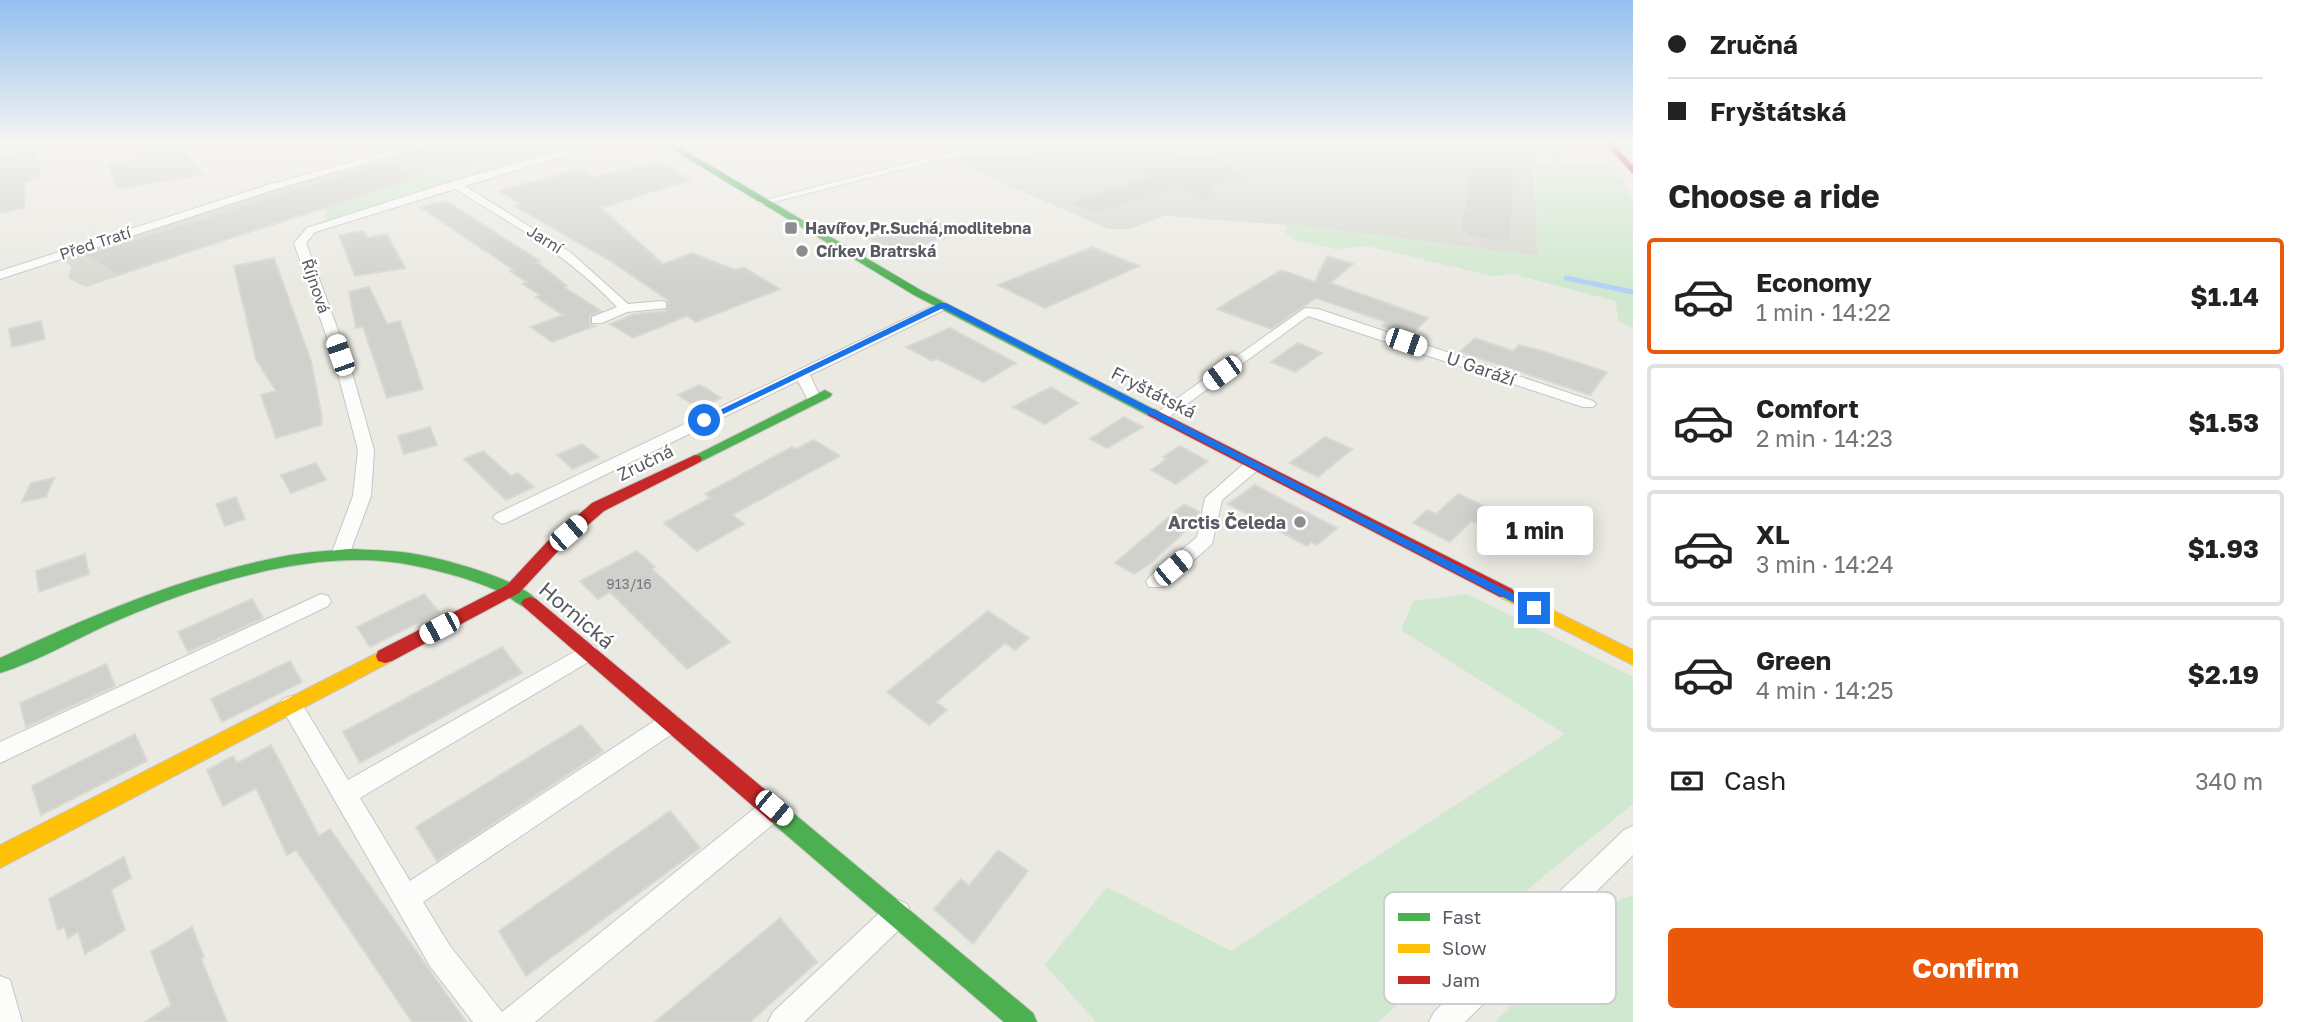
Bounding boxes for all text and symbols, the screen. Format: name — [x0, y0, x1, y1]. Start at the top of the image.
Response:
text: Zručná — [1710, 29, 1798, 60]
text: Fryštátská — [1710, 96, 1846, 127]
text: Choose a ride — [1668, 177, 1880, 215]
place label: Havířov,Pr.Suchá,modlitebna — [805, 218, 1031, 238]
street label: Jarní — [523, 220, 568, 259]
marker: Havířov,Pr.Suchá,modlitebna — [783, 220, 799, 236]
street label: Před Tratí — [57, 222, 135, 264]
place label: Církev Bratrská — [816, 241, 936, 261]
marker: Církev Bratrská — [794, 243, 810, 259]
street label: Říjnová — [297, 256, 335, 316]
icon: car — [1672, 265, 1735, 328]
text: Economy — [1756, 267, 1872, 298]
text: $1.14 — [2190, 281, 2259, 312]
text: 1 min · 14:22 — [1756, 298, 1891, 326]
car — [1383, 325, 1430, 359]
car — [324, 332, 357, 378]
street label: U Garáží — [1444, 346, 1520, 390]
car — [1199, 352, 1246, 394]
street label: Fryštátská — [1108, 361, 1200, 423]
icon: car — [1672, 391, 1735, 454]
text: Comfort — [1756, 393, 1859, 424]
route start — [688, 404, 720, 436]
text: $1.53 — [2188, 407, 2259, 438]
text: 2 min · 14:23 — [1756, 424, 1893, 452]
street label: Zručná — [613, 439, 677, 485]
callout: 1 min — [1476, 506, 1592, 556]
car — [546, 511, 591, 555]
place label: Arctis Čeleda — [1168, 511, 1286, 533]
marker: Arctis Čeleda — [1292, 514, 1308, 530]
text: 1 min — [1506, 516, 1564, 544]
icon: car — [1672, 517, 1735, 580]
text: XL — [1756, 519, 1790, 550]
text: $1.93 — [2187, 533, 2259, 564]
car — [1151, 546, 1196, 590]
text: 3 min · 14:24 — [1756, 550, 1894, 578]
house number: 913/16 — [606, 575, 652, 592]
street label: Hornická — [534, 576, 620, 654]
route end — [1518, 592, 1550, 624]
car — [416, 609, 463, 647]
icon: car — [1672, 643, 1735, 706]
text: Green — [1756, 645, 1831, 676]
text: $2.19 — [2187, 659, 2259, 690]
text: 4 min · 14:25 — [1756, 676, 1894, 704]
icon: cash — [1668, 762, 1706, 800]
text: Cash — [1724, 765, 1786, 796]
text: 340 m — [2195, 767, 2263, 795]
car — [752, 786, 797, 830]
legend — [1384, 892, 1616, 1004]
text: Fast — [1442, 905, 1481, 928]
button: Confirm — [1668, 928, 2263, 1008]
text: Slow — [1442, 936, 1487, 959]
text: Jam — [1442, 968, 1480, 991]

